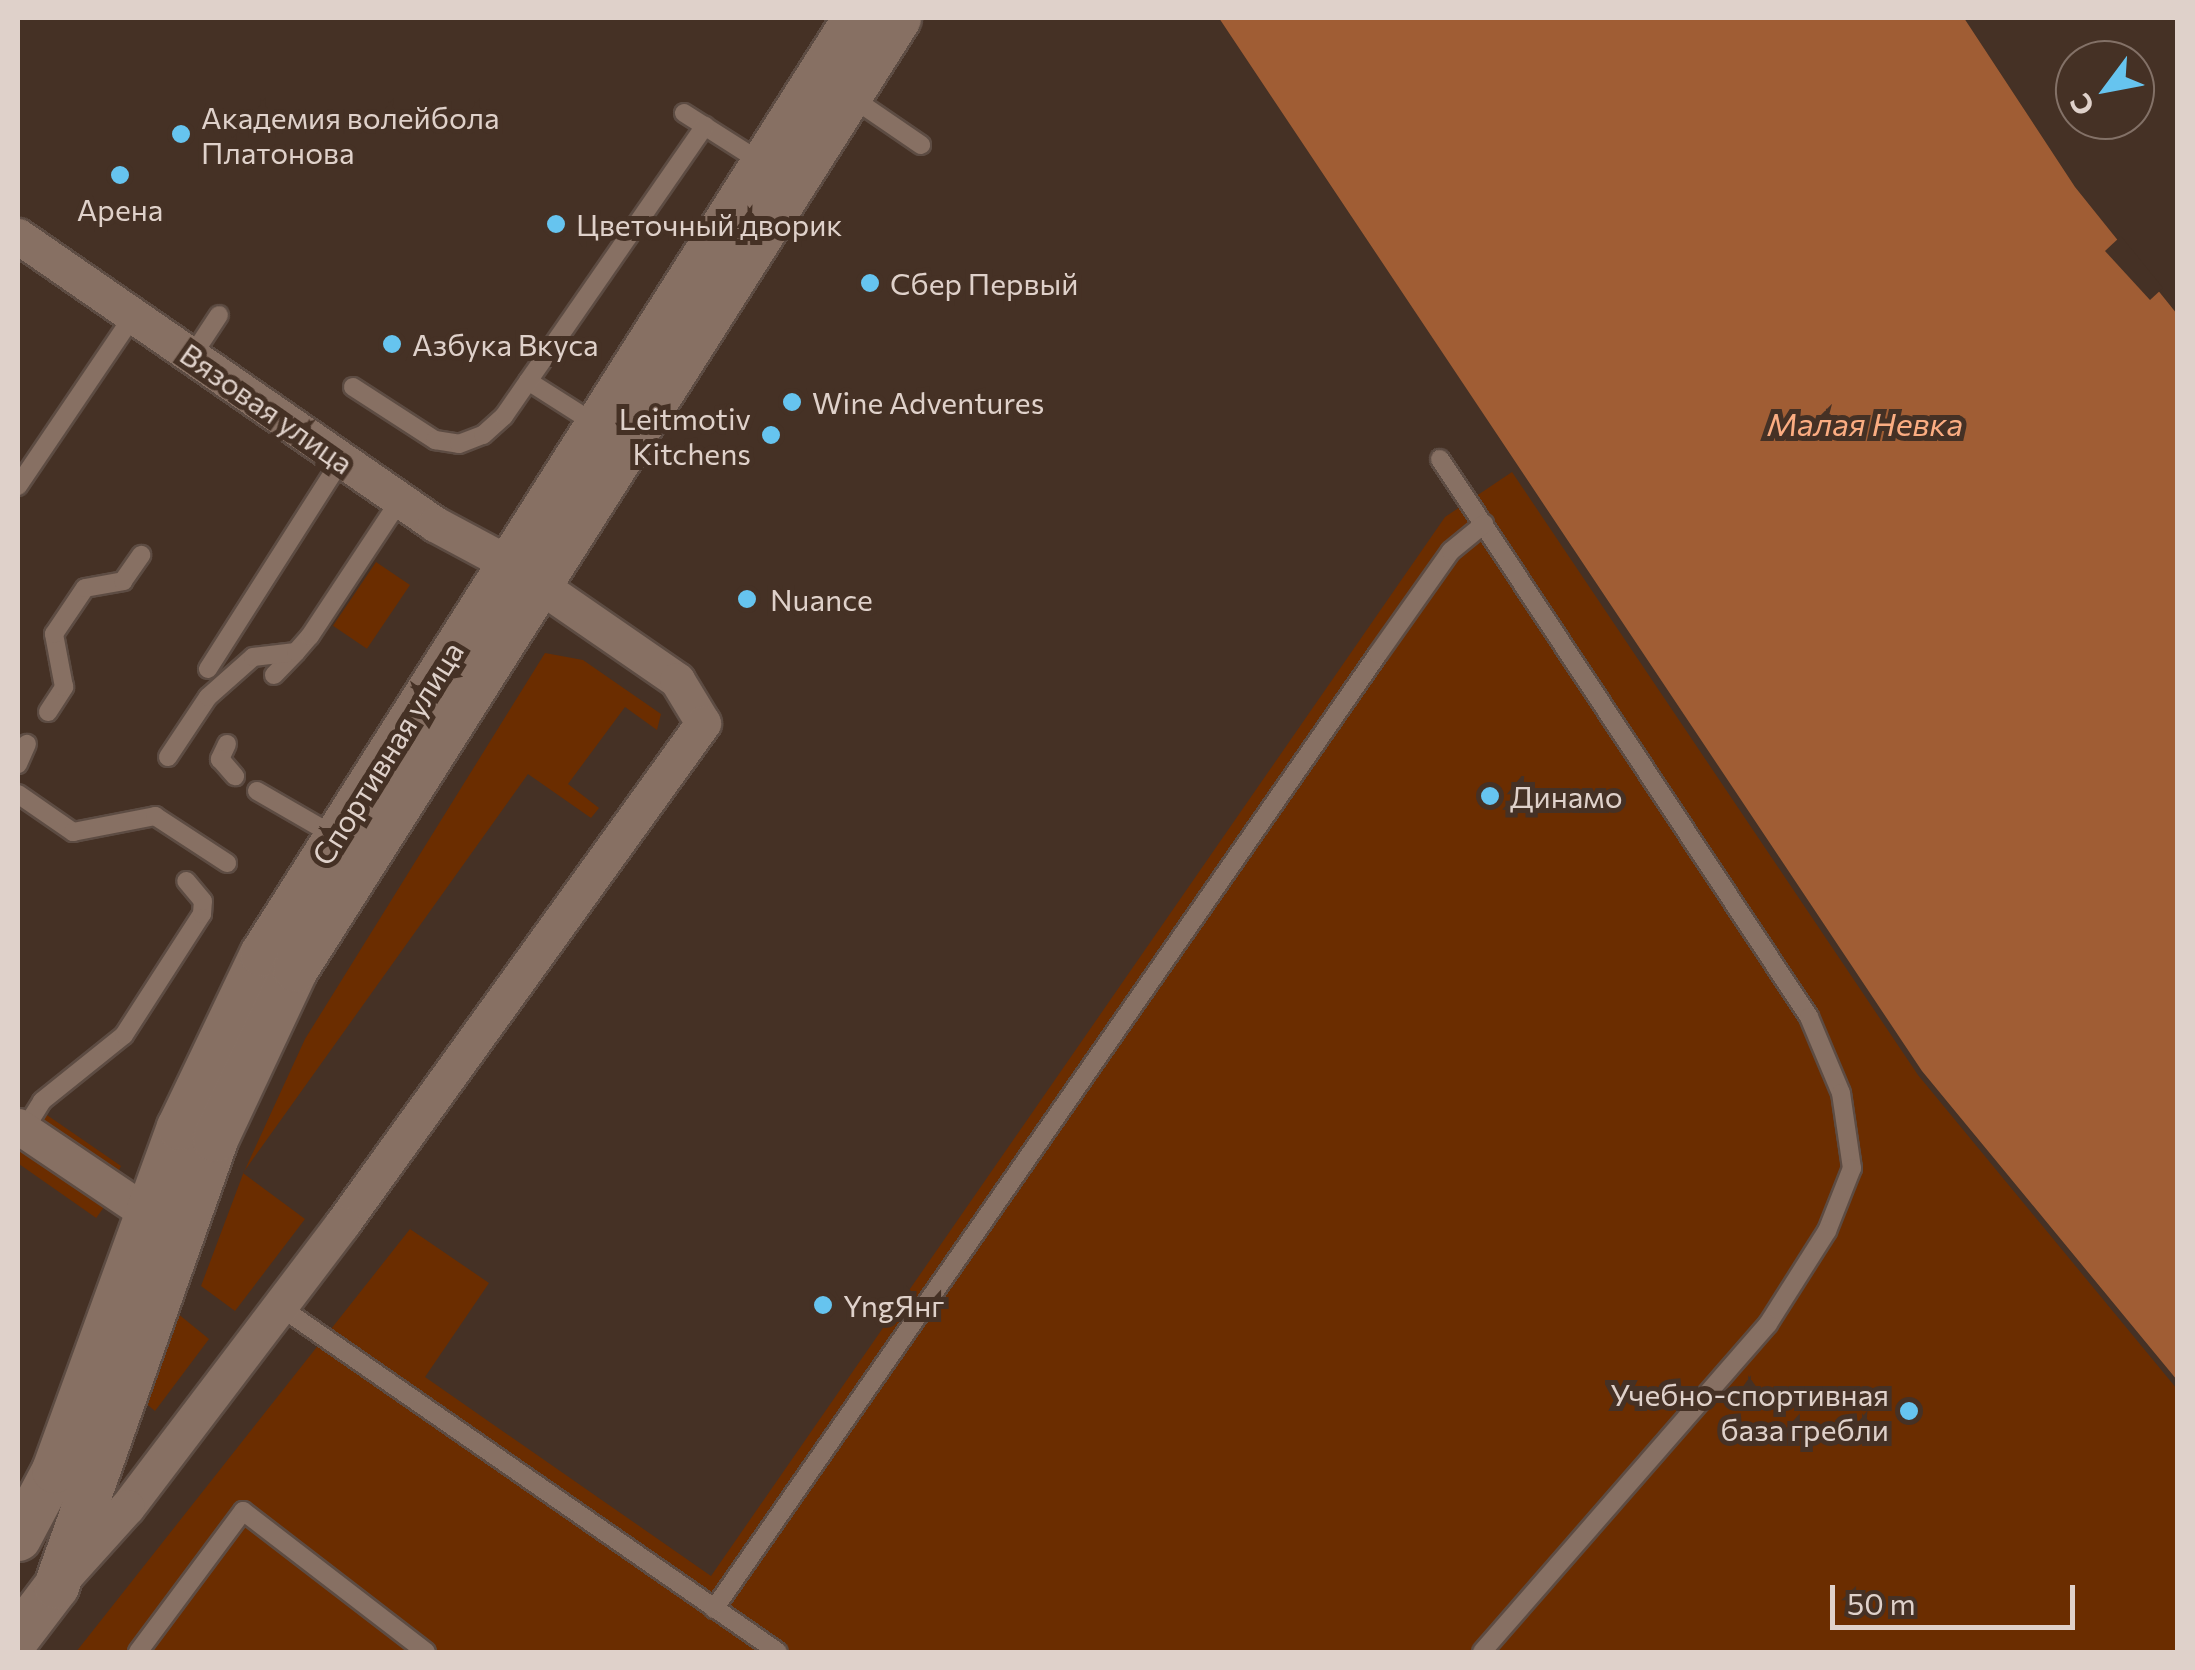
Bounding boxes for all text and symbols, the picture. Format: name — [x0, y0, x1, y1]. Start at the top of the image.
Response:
north arrow — [2055, 40, 2155, 140]
text: С — [2062, 88, 2101, 122]
place label: Академия волейбола Платонова — [201, 99, 500, 170]
marker: Академия волейбола Платонова — [170, 123, 192, 145]
marker: Арена — [109, 164, 131, 186]
place label: Арена — [77, 191, 163, 227]
place label: Цветочный дворик — [576, 206, 842, 242]
marker: Цветочный дворик — [545, 213, 567, 235]
place label: Сбер Первый — [890, 265, 1078, 301]
marker: Сбер Первый — [859, 272, 881, 294]
place label: Азбука Вкуса — [412, 326, 599, 362]
marker: Азбука Вкуса — [381, 333, 403, 355]
street label: Вязовая улица — [174, 335, 360, 481]
place label: Wine Adventures — [812, 384, 1044, 420]
marker: Wine Adventures — [781, 391, 803, 413]
place label: Leitmotiv Kitchens — [619, 400, 751, 470]
water label: Малая Невка — [1767, 404, 1963, 442]
marker: Leitmotiv Kitchens — [760, 424, 782, 446]
place label: Nuance — [770, 581, 873, 617]
marker: Nuance — [734, 586, 760, 612]
street label: Спортивная улица — [304, 635, 470, 871]
place label: Динамо — [1510, 778, 1623, 814]
marker: Динамо — [1479, 785, 1501, 807]
place label: YngЯнг — [843, 1287, 944, 1323]
marker: YngЯнг — [812, 1294, 834, 1316]
place label: Учебно-спортивная база гребли — [1610, 1376, 1889, 1446]
marker: Учебно-спортивная база гребли — [1898, 1400, 1920, 1422]
scale bar — [1835, 1565, 2080, 1627]
text: 50 m — [1847, 1584, 1916, 1621]

